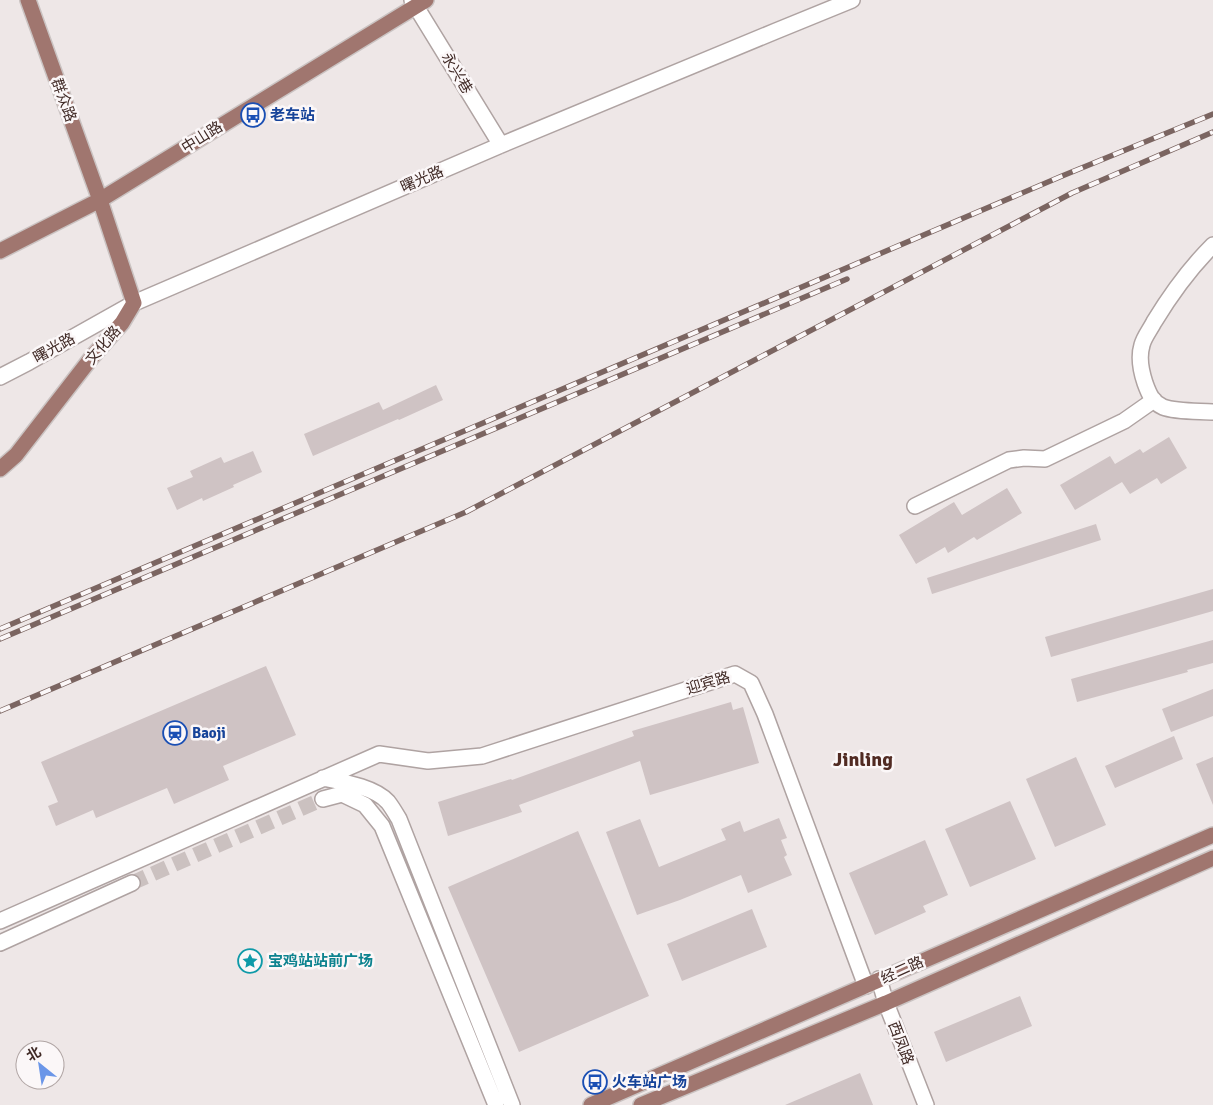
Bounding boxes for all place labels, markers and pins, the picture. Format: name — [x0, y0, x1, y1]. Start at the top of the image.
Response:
bus stop icon: 老车站 — [240, 102, 266, 128]
place label: 老车站 — [270, 106, 315, 124]
station icon: Baoji — [162, 720, 188, 746]
place label: Baoji — [192, 724, 226, 742]
place icon: 宝鸡站站前广场 — [237, 948, 263, 974]
place label: 宝鸡站站前广场 — [268, 952, 373, 970]
bus stop icon: 火车站广场 — [582, 1069, 608, 1095]
place label: 火车站广场 — [612, 1073, 687, 1091]

